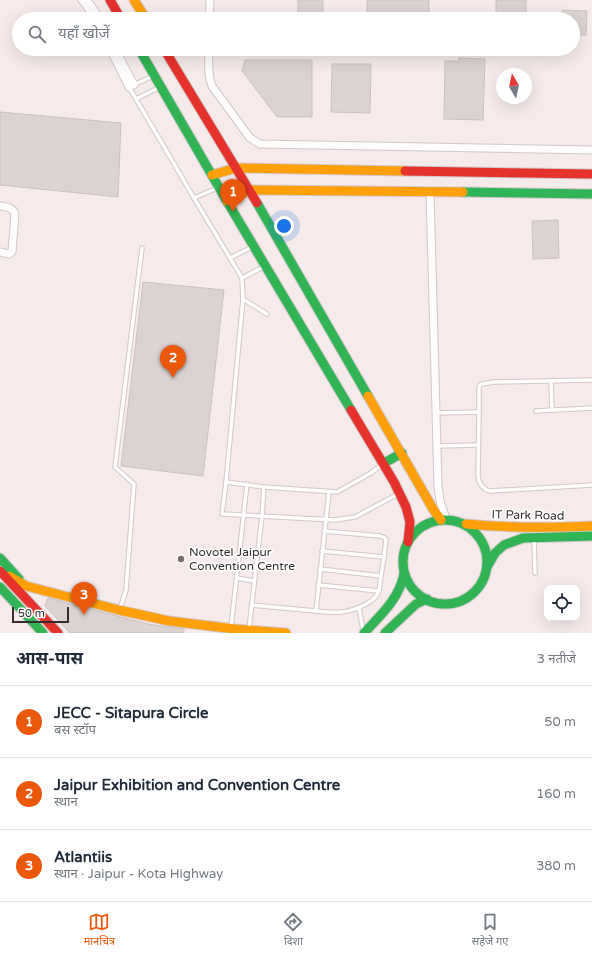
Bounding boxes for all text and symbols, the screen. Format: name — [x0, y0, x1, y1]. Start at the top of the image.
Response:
search box — [12, 12, 580, 56]
icon: search — [26, 23, 48, 45]
text: यहाँ खोजें — [58, 24, 110, 42]
north arrow — [496, 68, 532, 104]
pin: 1 — [220, 179, 246, 212]
your location — [274, 216, 294, 236]
pin: 2 — [160, 345, 186, 378]
street label: IT Park Road — [492, 507, 564, 523]
place label: Novotel Jaipur Convention Centre — [189, 545, 295, 573]
marker: Novotel Jaipur Convention Centre — [176, 554, 186, 564]
pin: 3 — [71, 582, 97, 615]
map controls — [544, 585, 580, 621]
button: locate — [544, 585, 580, 621]
scale bar — [12, 605, 69, 624]
text: 50 m — [18, 607, 45, 620]
text: आस-पास — [16, 648, 83, 669]
text: 3 नतीजे — [537, 651, 576, 667]
text: JECC - Sitapura Circle — [54, 704, 209, 722]
text: 1 — [25, 714, 33, 730]
text: 50 m — [544, 714, 576, 730]
text: बस स्टॉप — [54, 722, 96, 738]
text: Jaipur Exhibition and Convention Centre — [54, 776, 340, 794]
text: 2 — [25, 786, 33, 802]
text: 160 m — [536, 786, 576, 802]
text: स्थान — [54, 794, 78, 810]
text: Atlantiis — [54, 848, 112, 866]
text: 3 — [25, 858, 33, 874]
text: 380 m — [536, 858, 576, 874]
text: स्थान · Jaipur - Kota Highway — [54, 866, 223, 882]
tab: मानचित्र — [84, 911, 115, 949]
tab: दिशा — [282, 911, 304, 949]
tab: सहेजे गए — [472, 911, 508, 949]

